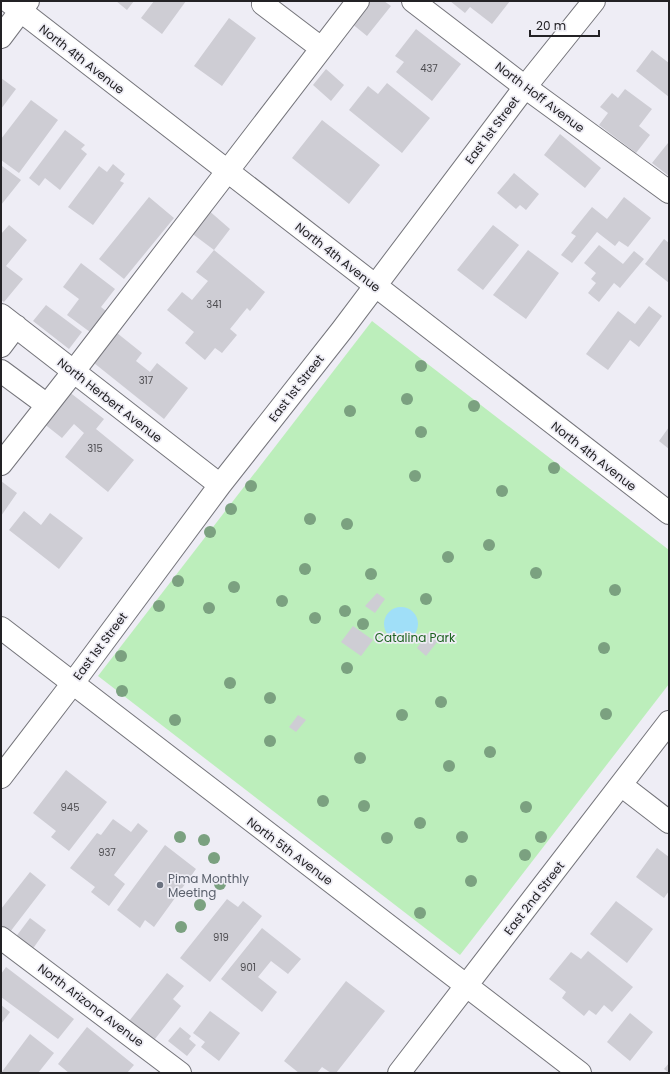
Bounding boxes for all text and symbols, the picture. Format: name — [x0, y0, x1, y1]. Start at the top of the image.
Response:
scale bar — [530, 12, 599, 38]
text: 20 m — [536, 17, 566, 34]
street label: North 4th Avenue — [36, 20, 128, 98]
street label: North Hoff Avenue — [492, 58, 588, 136]
house number: 437 — [420, 61, 438, 76]
street label: East 1st Street — [461, 93, 523, 167]
street label: North 4th Avenue — [292, 218, 384, 296]
house number: 341 — [206, 297, 222, 312]
street label: East 1st Street — [264, 351, 328, 425]
street label: North Herbert Avenue — [54, 354, 166, 446]
house number: 317 — [139, 373, 154, 388]
street label: North 4th Avenue — [548, 417, 640, 495]
house number: 315 — [87, 441, 103, 456]
street label: East 1st Street — [69, 609, 131, 683]
park label: Catalina Park — [375, 629, 456, 646]
house number: 945 — [61, 800, 79, 815]
street label: North 5th Avenue — [243, 813, 337, 889]
house number: 937 — [98, 845, 116, 860]
street label: East 2nd Street — [500, 858, 568, 938]
place label: Pima Monthly Meeting — [168, 870, 249, 901]
marker: Pima Monthly Meeting — [155, 880, 165, 890]
house number: 919 — [213, 930, 229, 945]
street label: North Arizona Avenue — [35, 960, 147, 1050]
house number: 901 — [240, 960, 256, 975]

